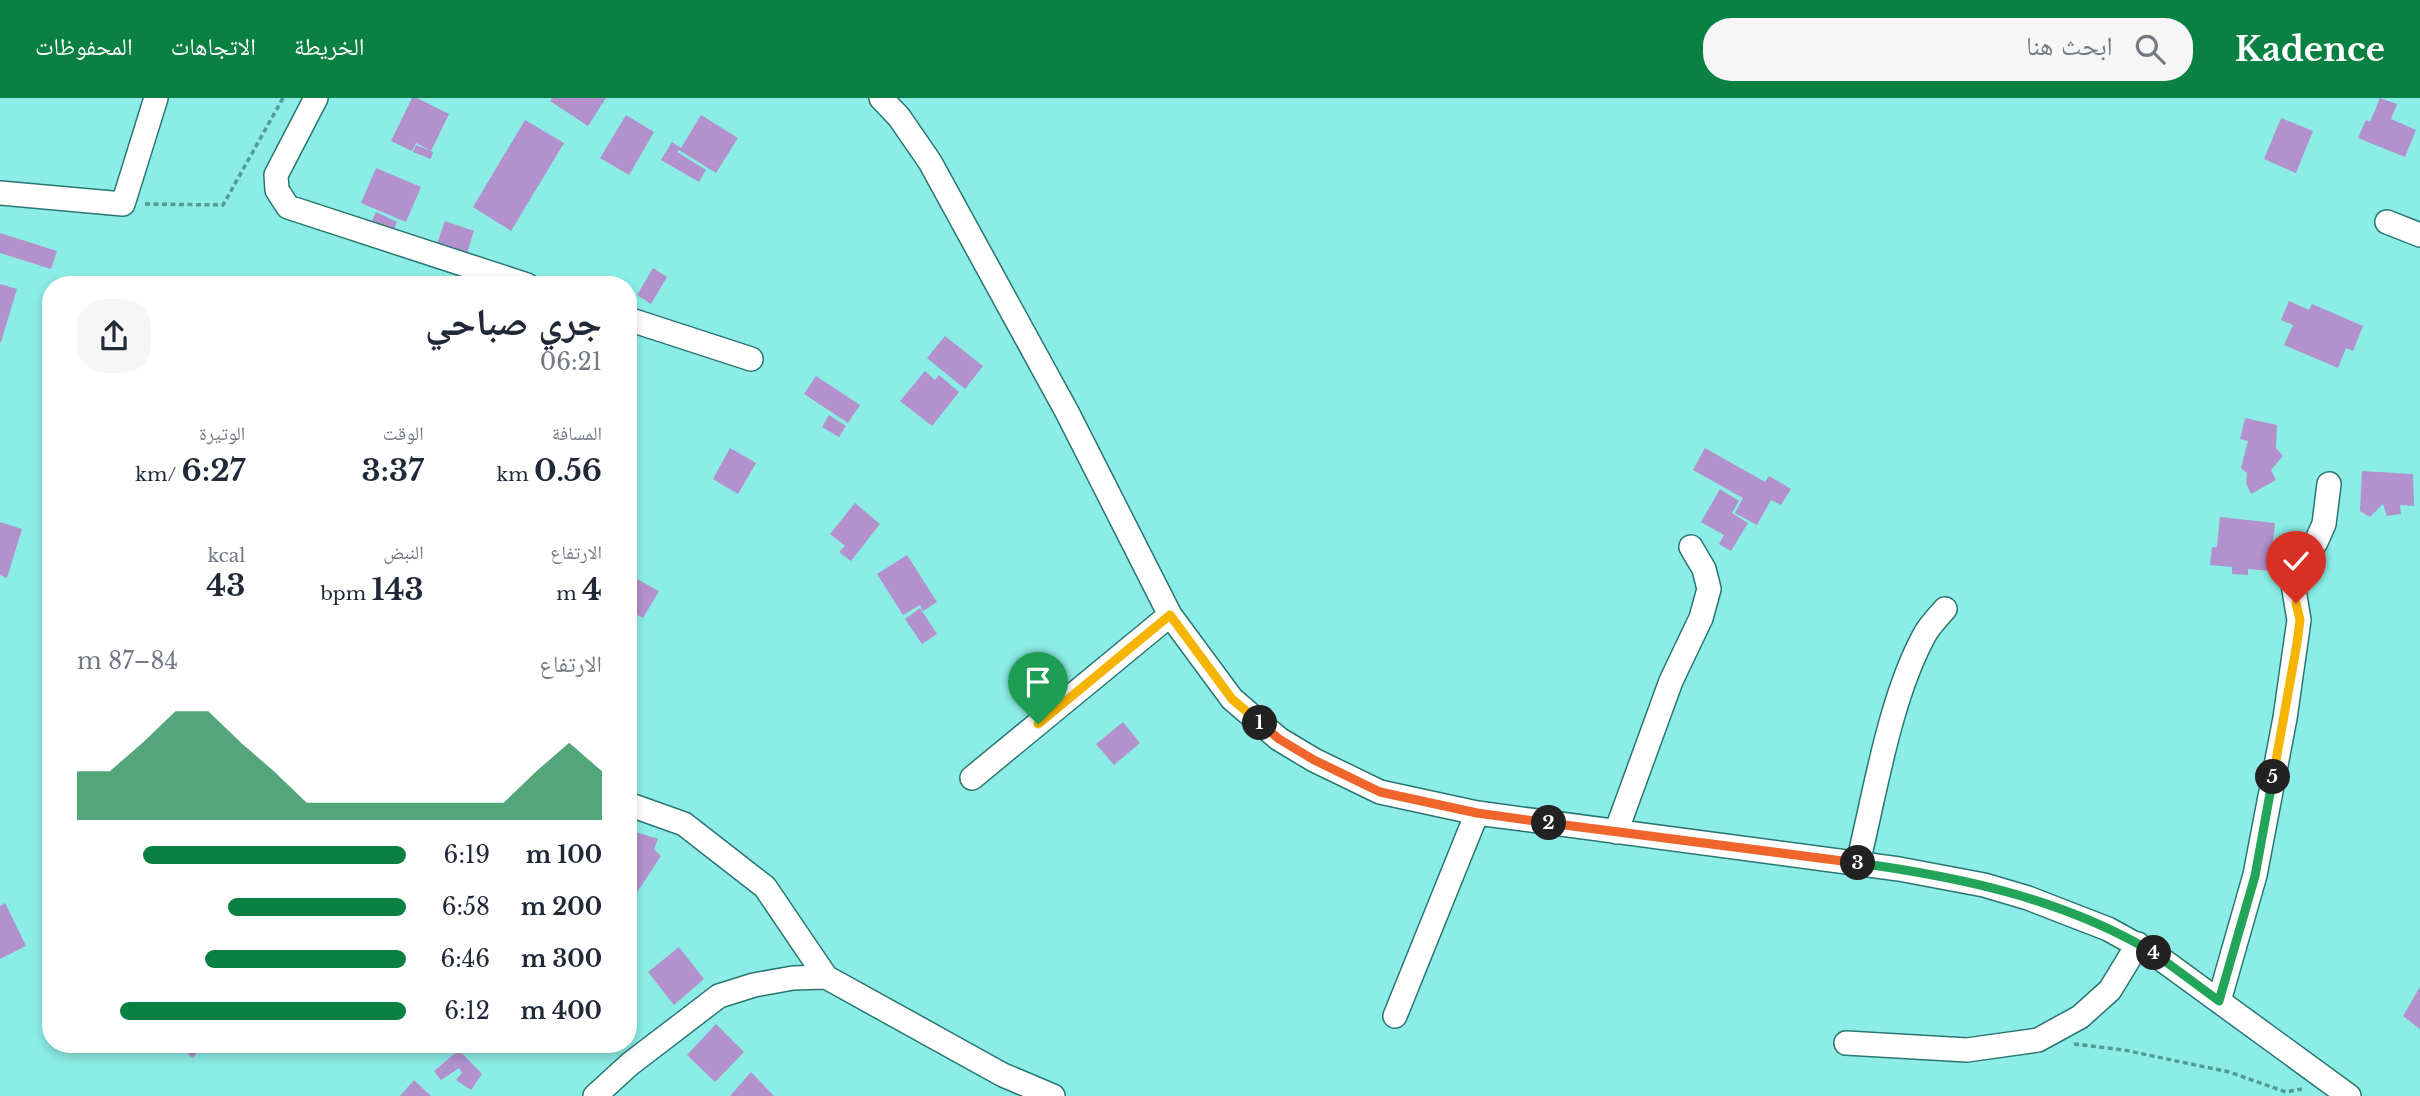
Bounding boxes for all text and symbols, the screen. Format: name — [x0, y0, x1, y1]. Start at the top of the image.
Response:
search box — [1703, 18, 2193, 81]
text: Kadence — [2235, 29, 2385, 70]
text: ابحث هنا — [2026, 30, 2113, 62]
icon: search — [2131, 30, 2169, 68]
text: المحفوظات — [35, 32, 133, 61]
text: الاتجاهات — [171, 32, 256, 61]
text: الخريطة — [294, 32, 365, 61]
text: جري صباحي — [425, 298, 602, 345]
button: share — [77, 299, 151, 373]
text: 06:21 — [540, 348, 602, 376]
text: الوتيرة — [199, 422, 245, 445]
text: الوقت — [383, 422, 424, 445]
text: المسافة — [552, 422, 602, 445]
text: 6:27 — [182, 452, 245, 489]
text: 3:37 — [361, 452, 424, 489]
text: 0.56 — [534, 452, 602, 489]
text: /km — [135, 463, 182, 486]
text: km — [497, 463, 534, 486]
pin — [2266, 531, 2326, 603]
text: النبض — [383, 541, 424, 564]
text: الارتفاع — [550, 541, 602, 564]
icon: check — [2277, 542, 2315, 580]
text: kcal — [207, 544, 245, 567]
text: 43 — [206, 567, 245, 604]
text: 143 — [372, 571, 424, 608]
text: 4 — [582, 571, 602, 608]
text: bpm — [320, 582, 372, 605]
text: m — [556, 582, 582, 605]
text: 84–87 m — [77, 647, 178, 675]
text: الارتفاع — [539, 650, 602, 678]
pin — [1008, 652, 1068, 724]
icon: arrive — [1019, 663, 1057, 701]
pin: 1 — [1242, 706, 1278, 740]
text: 1 — [1255, 711, 1264, 734]
pin: 5 — [2256, 760, 2290, 794]
text: 5 — [2267, 765, 2278, 788]
pin: 2 — [1532, 806, 1566, 840]
text: 2 — [1542, 811, 1555, 834]
text: 6:19 — [444, 841, 490, 869]
text: 100 m — [526, 841, 602, 869]
pin: 3 — [1840, 846, 1876, 880]
text: 3 — [1851, 851, 1864, 874]
text: 6:58 — [442, 893, 490, 921]
text: 200 m — [521, 893, 602, 921]
pin: 4 — [2136, 936, 2172, 970]
text: 4 — [2147, 941, 2160, 964]
text: 6:46 — [440, 945, 490, 973]
text: 300 m — [521, 945, 602, 973]
text: 6:12 — [444, 997, 490, 1025]
text: 400 m — [520, 997, 602, 1025]

